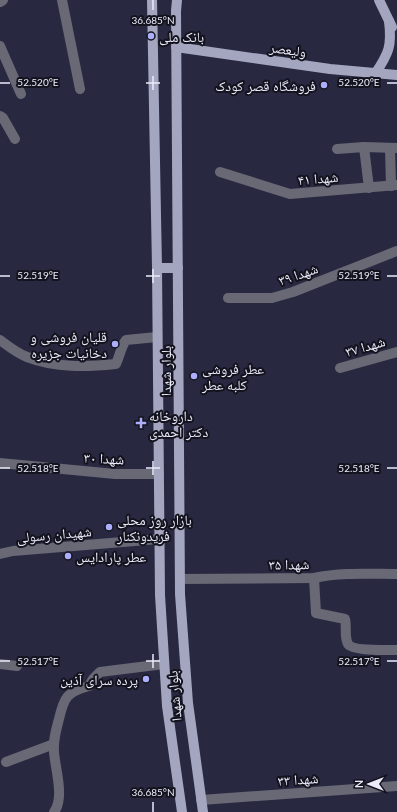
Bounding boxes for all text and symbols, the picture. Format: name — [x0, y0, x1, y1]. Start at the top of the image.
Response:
text: 36.685°N — [131, 14, 175, 26]
place label: بانک ملی — [159, 28, 204, 46]
marker: بانک ملی — [146, 31, 156, 41]
street label: ولیعصر — [267, 38, 307, 61]
text: 52.520°E — [17, 76, 59, 88]
text: 52.520°E — [338, 76, 380, 88]
place label: فروشگاه قصر کودک — [215, 77, 316, 95]
marker: فروشگاه قصر کودک — [319, 80, 329, 90]
street label: شهدا ۴۱ — [297, 168, 339, 188]
street label: شهدا ۳۹ — [276, 259, 320, 289]
text: 52.519°E — [17, 269, 59, 281]
text: 52.519°E — [338, 269, 380, 281]
place label: قلیان فروشی و دخانیات جزیره — [30, 328, 107, 362]
street label: شهدا ۳۷ — [343, 332, 387, 360]
marker: قلیان فروشی و دخانیات جزیره — [110, 339, 120, 349]
street label: بلوار شهدا — [157, 346, 175, 396]
place label: عطر فروشی کلبه عطر — [201, 360, 264, 394]
marker: عطر فروشی کلبه عطر — [189, 371, 199, 381]
place label: داروخانه دکتر احمدی — [149, 407, 208, 441]
marker: داروخانه دکتر احمدی — [136, 418, 146, 428]
street label: شهدا ۳۰ — [83, 448, 125, 468]
text: 52.518°E — [17, 462, 59, 474]
text: 52.518°E — [338, 462, 380, 474]
place label: بازار روز محلی فریدونکنار — [116, 511, 192, 545]
street label: شهیدان رسولی — [16, 522, 92, 547]
marker: بازار روز محلی فریدونکنار — [104, 522, 114, 532]
place label: عطر پارادایس — [76, 548, 146, 566]
marker: عطر پارادایس — [63, 551, 73, 561]
street label: شهدا ۳۵ — [269, 555, 309, 573]
text: 52.517°E — [17, 655, 59, 667]
text: 52.517°E — [338, 655, 380, 667]
street label: بلوار شهدا — [163, 670, 186, 722]
place label: پرده سرای آذین — [60, 671, 138, 689]
marker: پرده سرای آذین — [141, 674, 151, 684]
north arrow — [349, 764, 389, 804]
street label: شهدا ۳۳ — [277, 769, 319, 789]
text: N — [352, 780, 365, 788]
text: 36.685°N — [131, 786, 175, 798]

